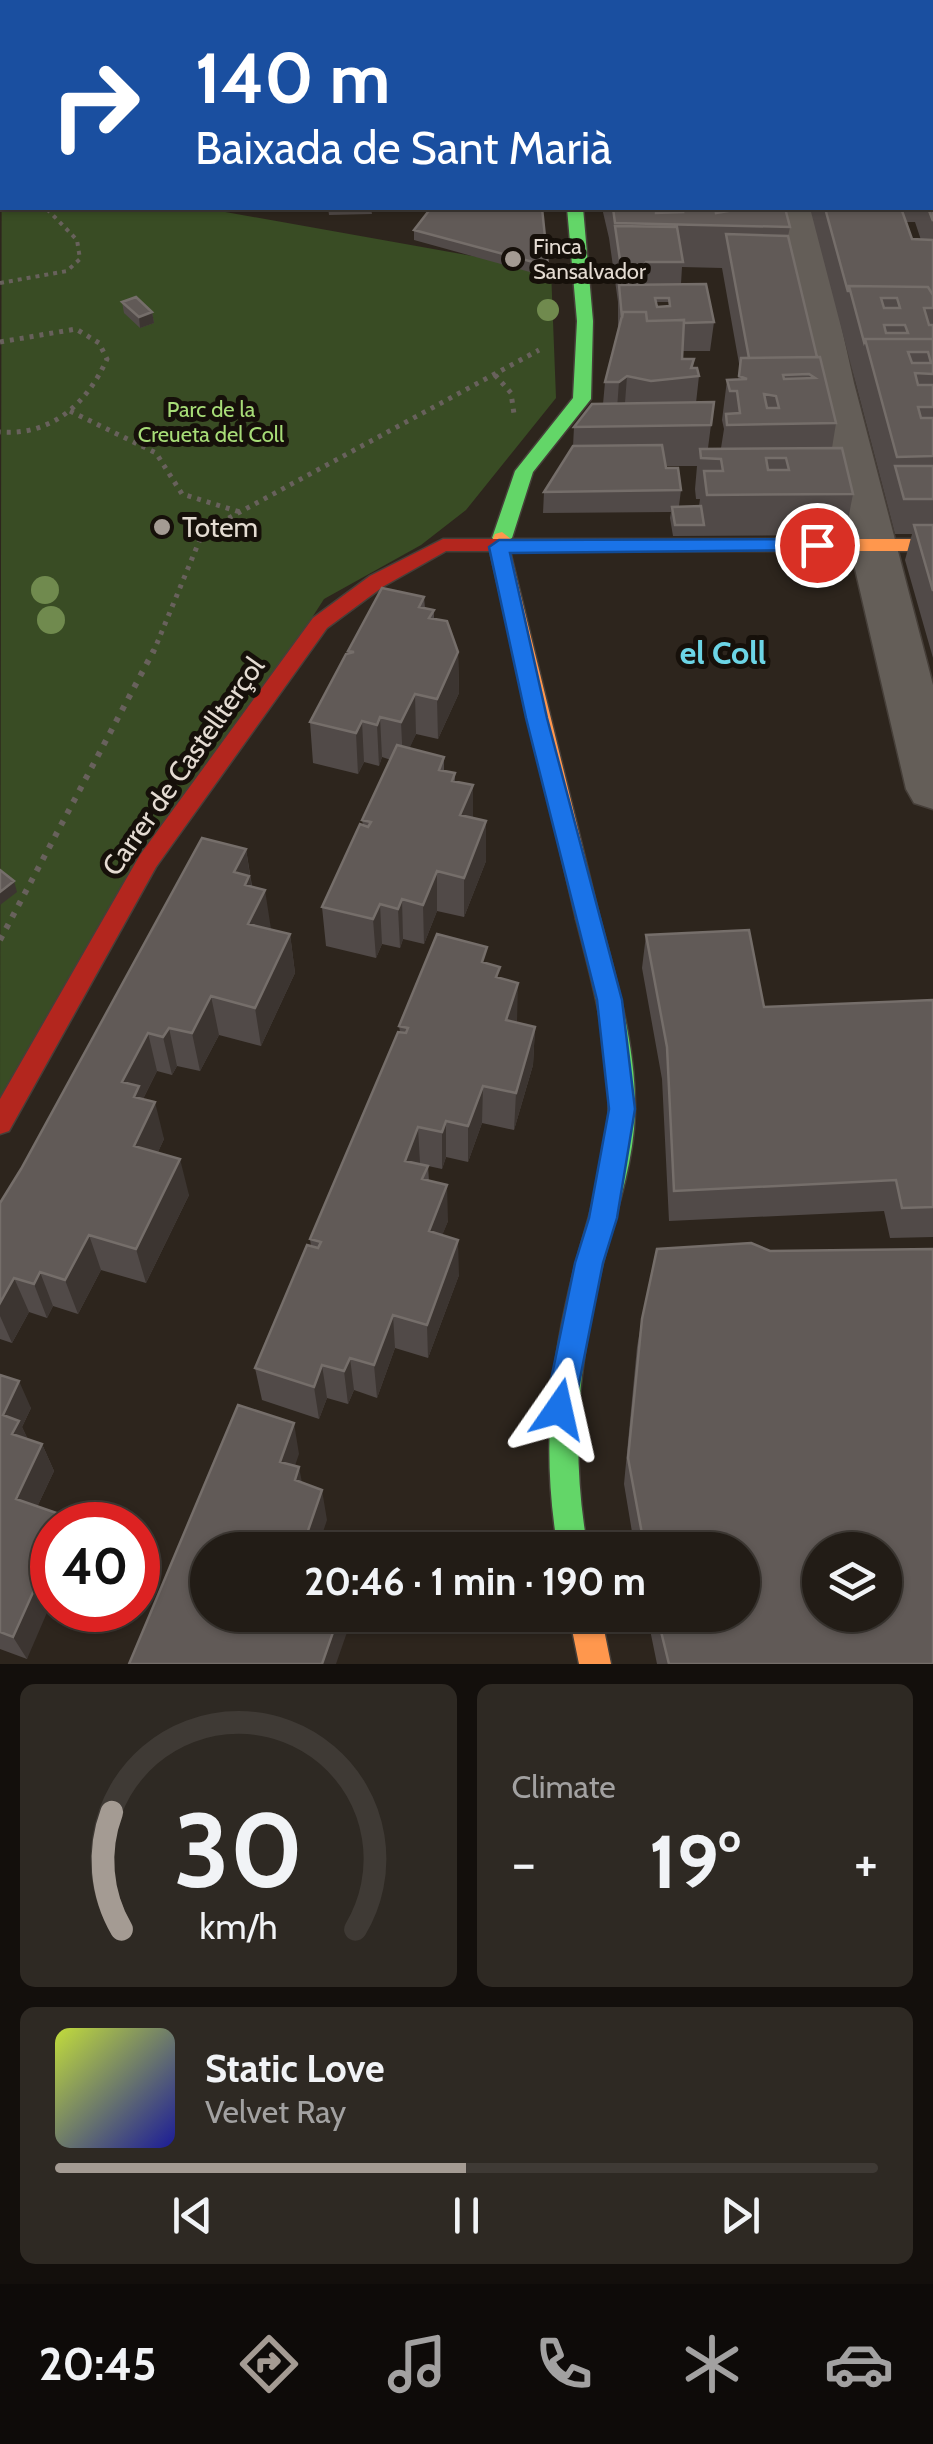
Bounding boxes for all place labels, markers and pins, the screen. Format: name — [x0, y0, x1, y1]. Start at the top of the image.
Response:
place label: Finca Sansalvador — [533, 233, 646, 285]
marker: Finca Sansalvador — [502, 248, 524, 270]
pin — [775, 503, 860, 588]
place label: Totem — [182, 510, 258, 544]
marker: Totem — [151, 516, 173, 538]

